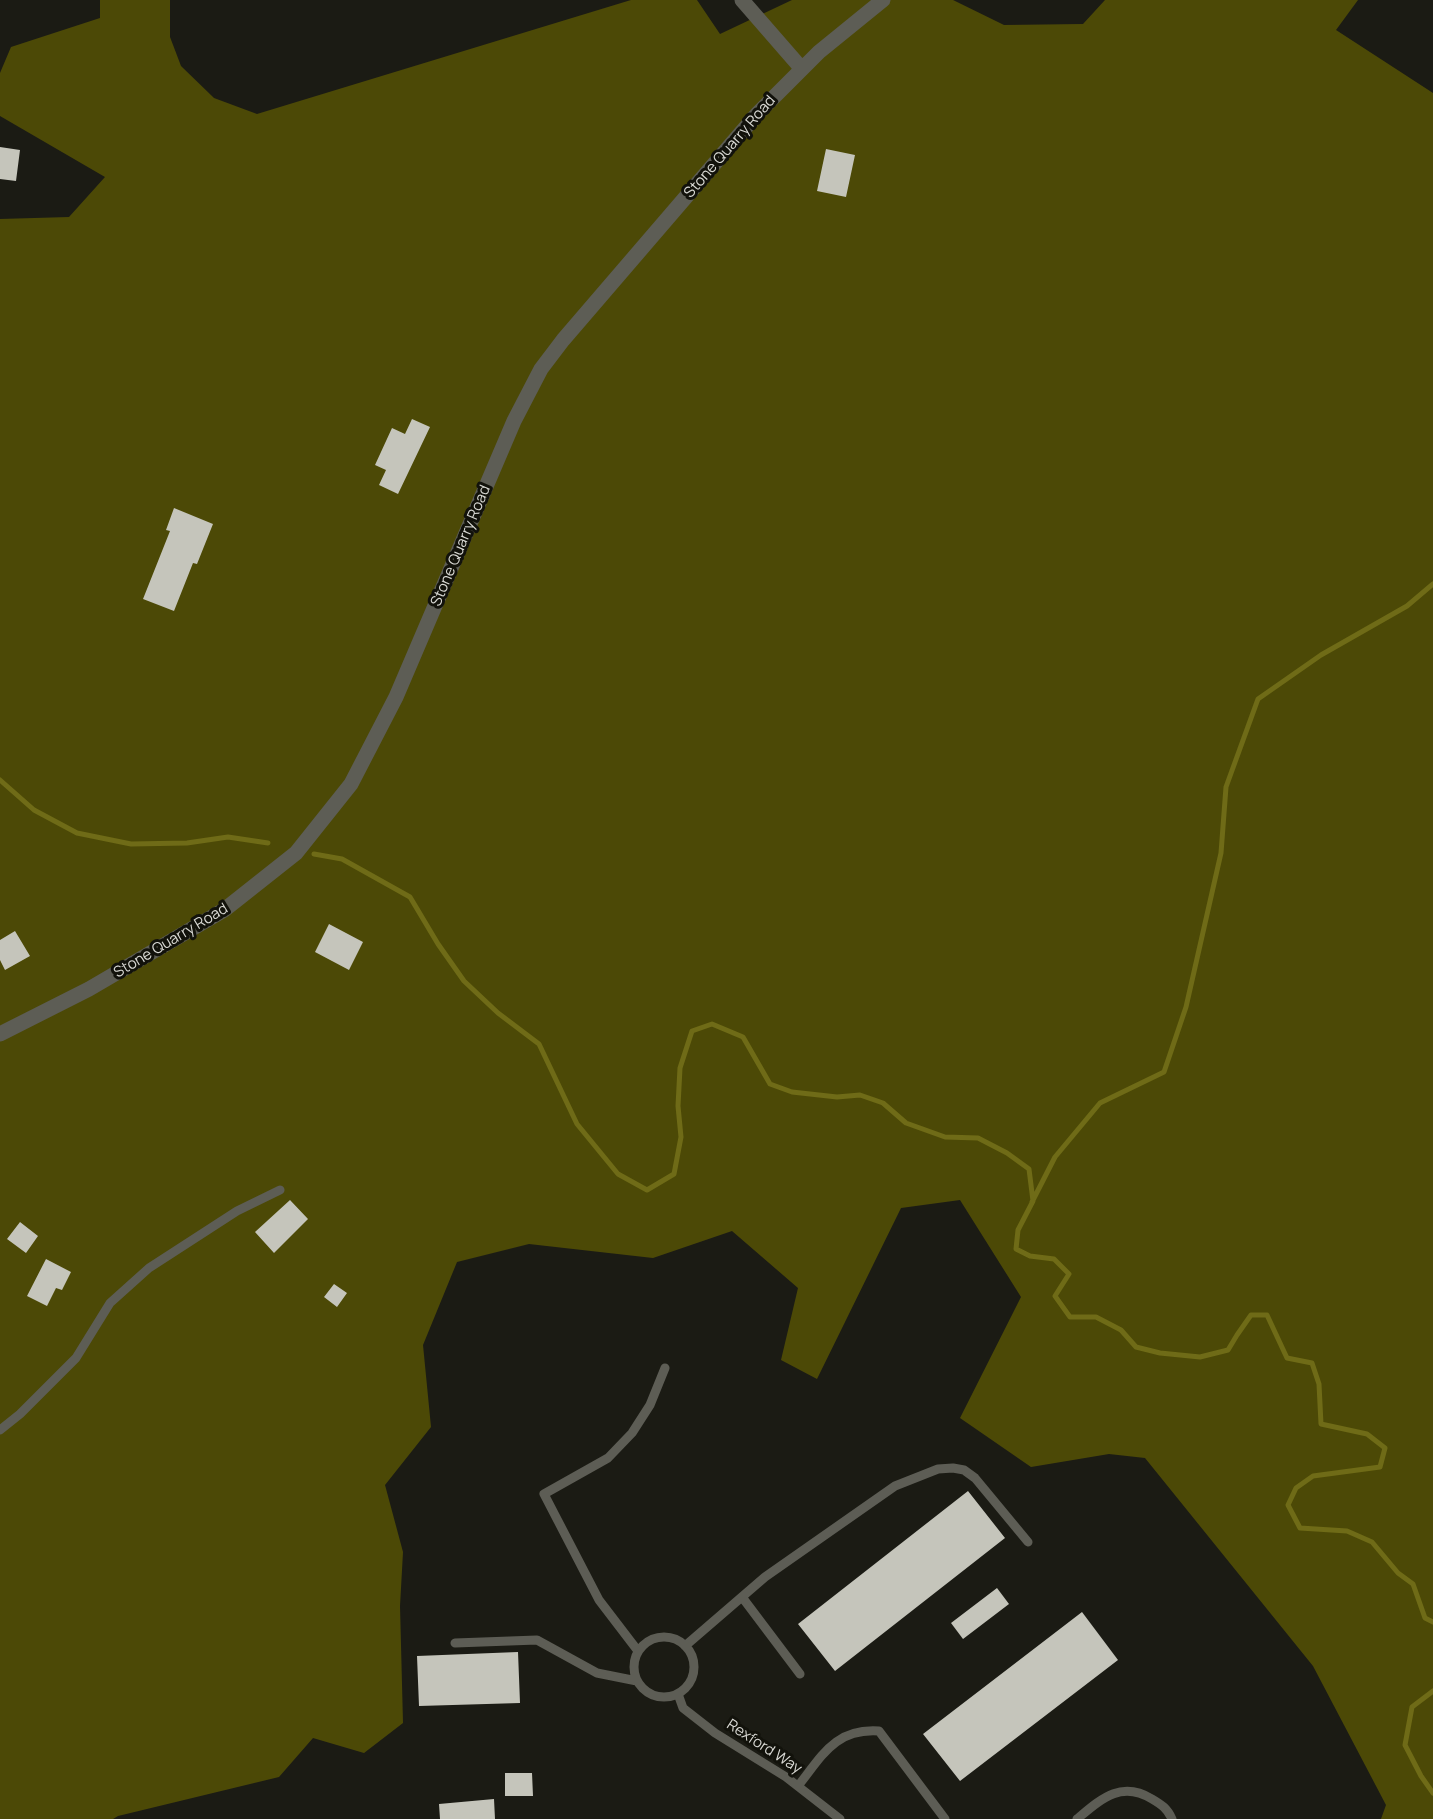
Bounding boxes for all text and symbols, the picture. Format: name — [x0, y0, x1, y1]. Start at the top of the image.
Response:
street label: Stone Quarry Road — [681, 92, 779, 202]
street label: Stone Quarry Road — [427, 483, 495, 609]
street label: Stone Quarry Road — [111, 900, 231, 982]
street label: Rexford Way — [723, 1716, 805, 1778]

